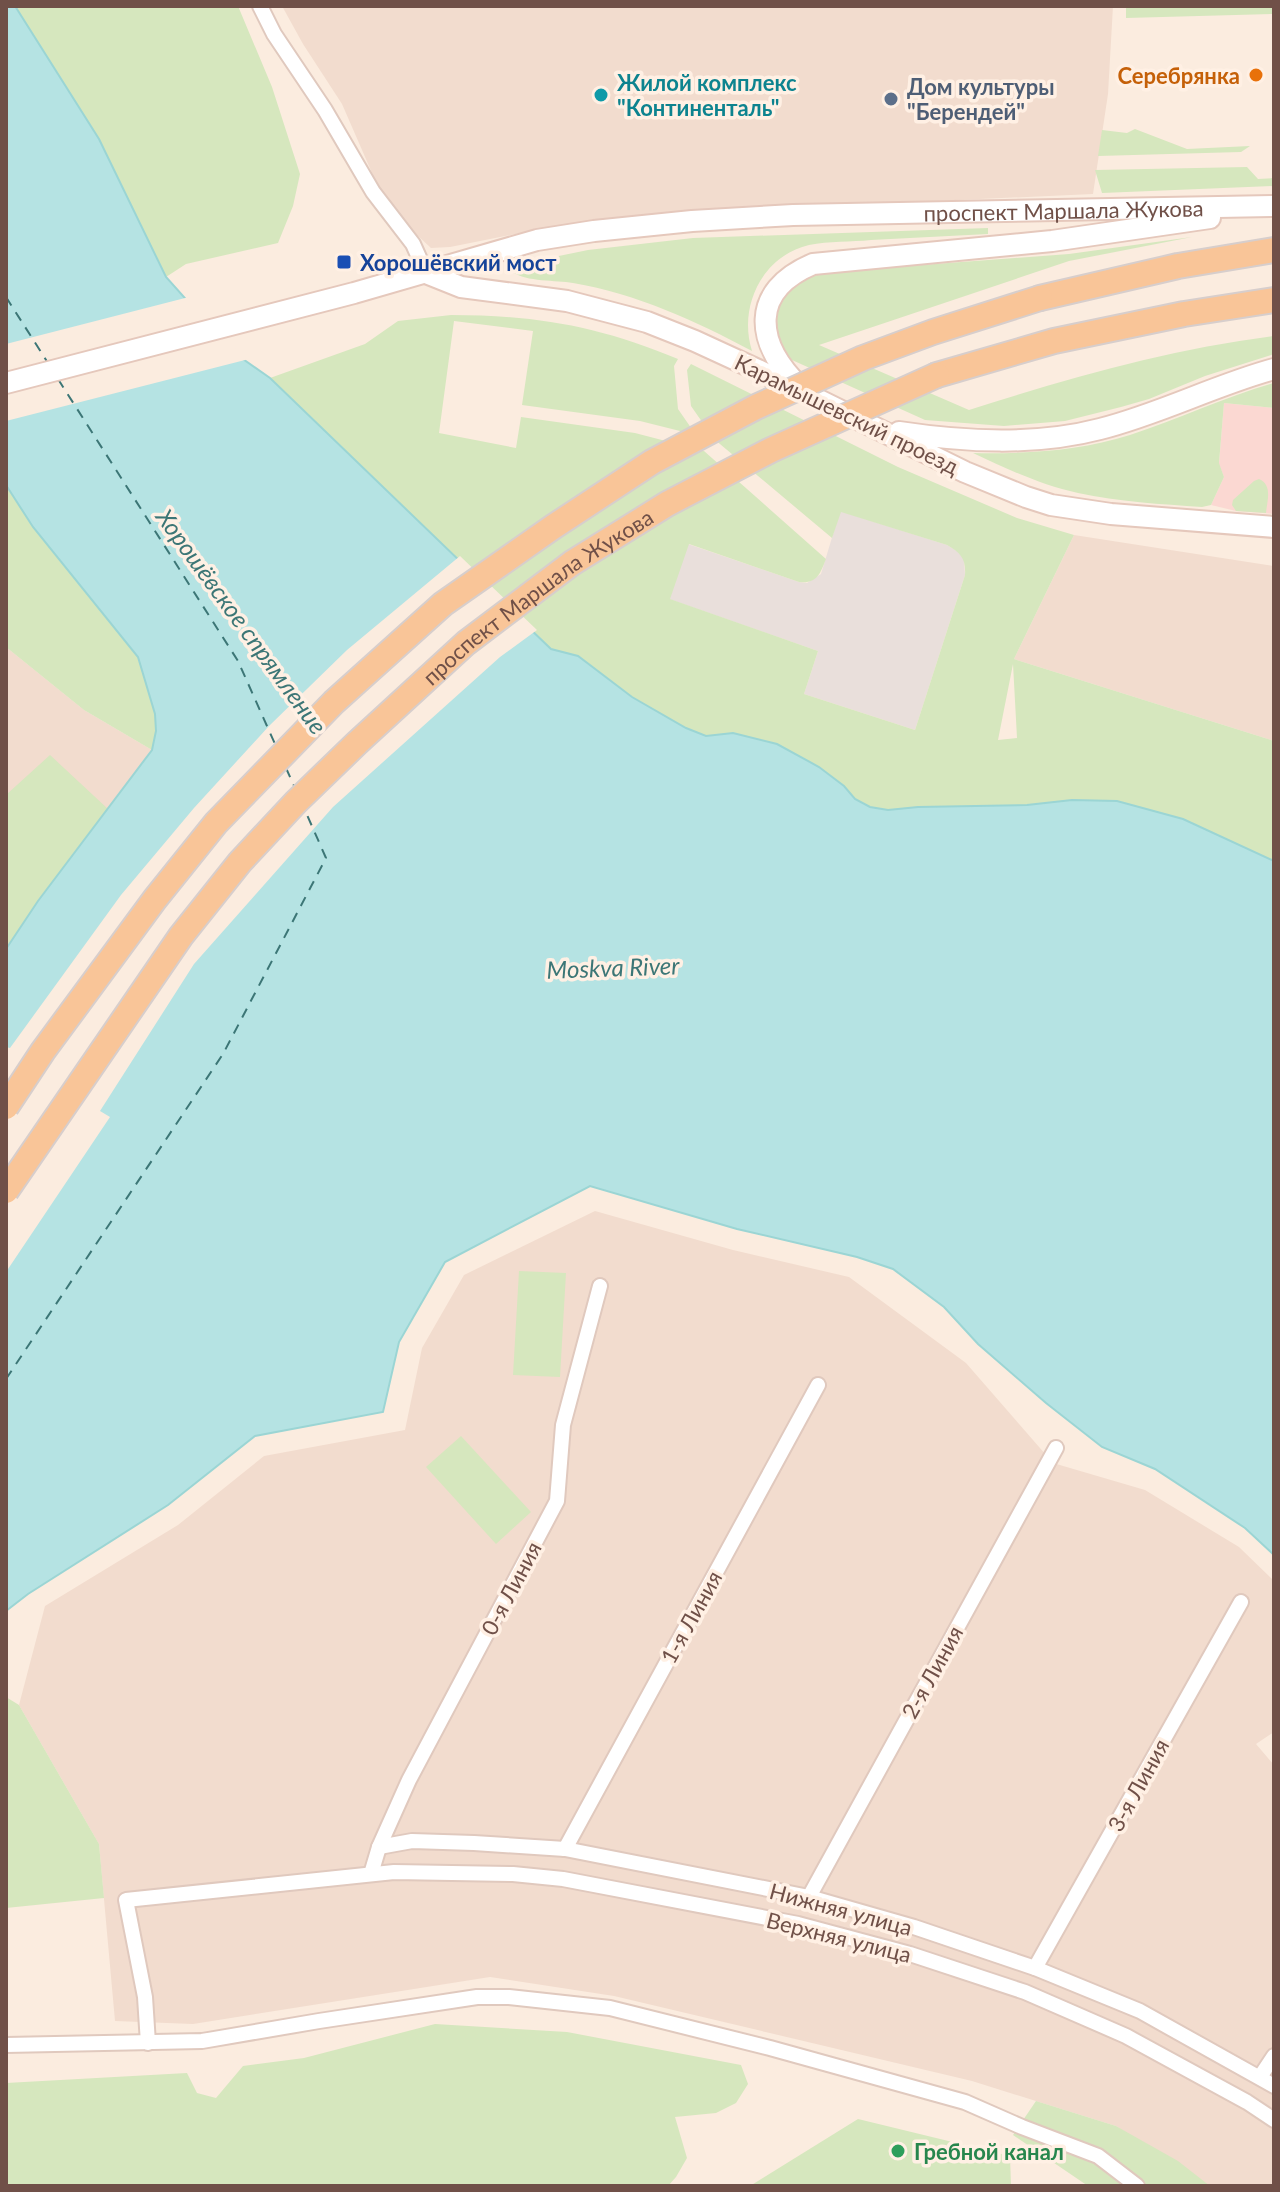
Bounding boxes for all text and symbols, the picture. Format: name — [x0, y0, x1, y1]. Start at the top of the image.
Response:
place label: Серебрянка — [1118, 62, 1240, 89]
marker: Серебрянка — [1247, 66, 1265, 84]
place label: Жилой комплекс "Континенталь" — [617, 69, 797, 121]
place label: Дом культуры "Берендей" — [907, 73, 1054, 125]
marker: Жилой комплекс "Континенталь" — [592, 86, 610, 104]
marker: Дом культуры "Берендей" — [882, 90, 900, 108]
street label: проспект Маршала Жукова — [923, 194, 1204, 226]
place label: Хорошёвский мост — [360, 249, 557, 276]
marker: Хорошёвский мост — [335, 253, 353, 271]
street label: Карамышевский проезд — [731, 348, 964, 480]
water label: Хорошёвское спрямление — [150, 502, 333, 739]
street label: проспект Маршала Жукова — [416, 503, 658, 690]
water label: Moskva River — [546, 950, 681, 984]
street label: 0-я Линия — [475, 1537, 547, 1639]
street label: 1-я Линия — [655, 1566, 727, 1668]
street label: 2-я Линия — [896, 1621, 968, 1723]
street label: 3-я Линия — [1102, 1734, 1174, 1836]
street label: Нижняя улица — [767, 1877, 915, 1941]
street label: Верхняя улица — [764, 1906, 914, 1968]
place label: Гребной канал — [914, 2138, 1064, 2165]
marker: Гребной канал — [889, 2142, 907, 2160]

